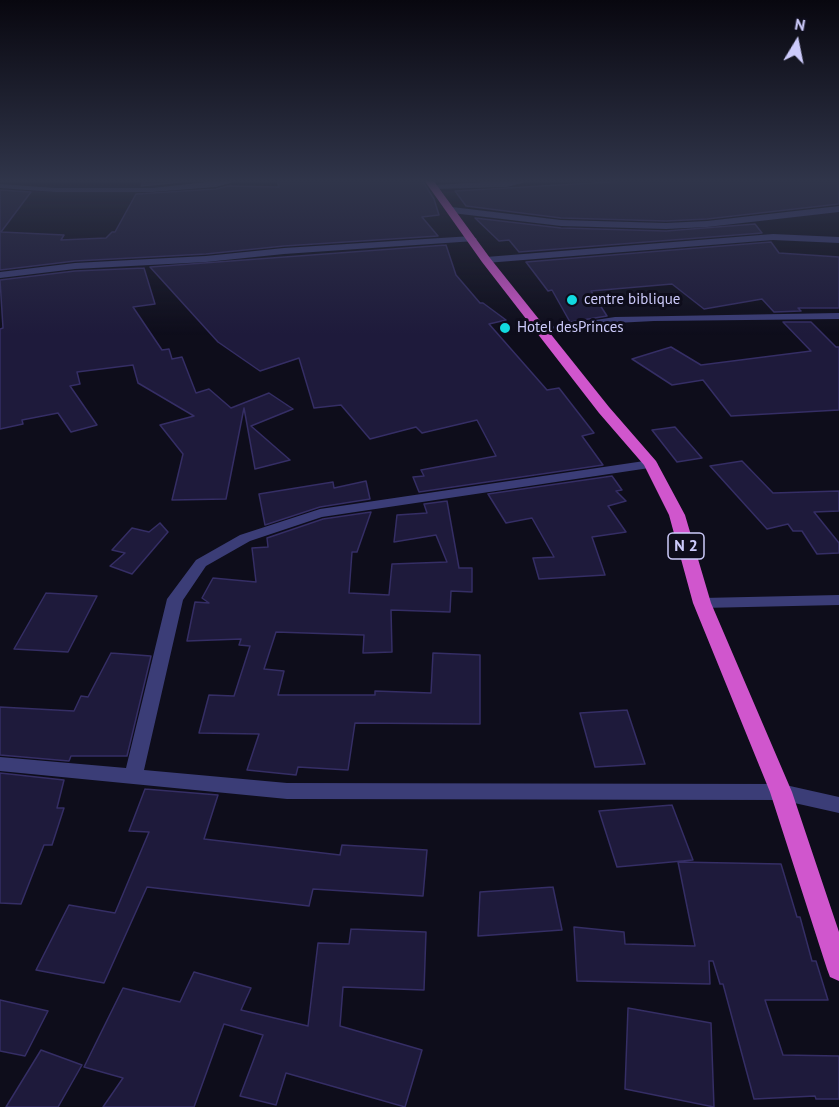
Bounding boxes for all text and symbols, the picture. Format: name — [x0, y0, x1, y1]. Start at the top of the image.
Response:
north arrow — [767, 12, 827, 72]
text: N — [793, 14, 807, 35]
place label: centre biblique — [584, 291, 680, 309]
marker: centre biblique — [565, 293, 579, 307]
place label: Hotel desPrinces — [517, 319, 624, 337]
marker: Hotel desPrinces — [498, 321, 512, 335]
road number: N 2 — [668, 533, 704, 559]

